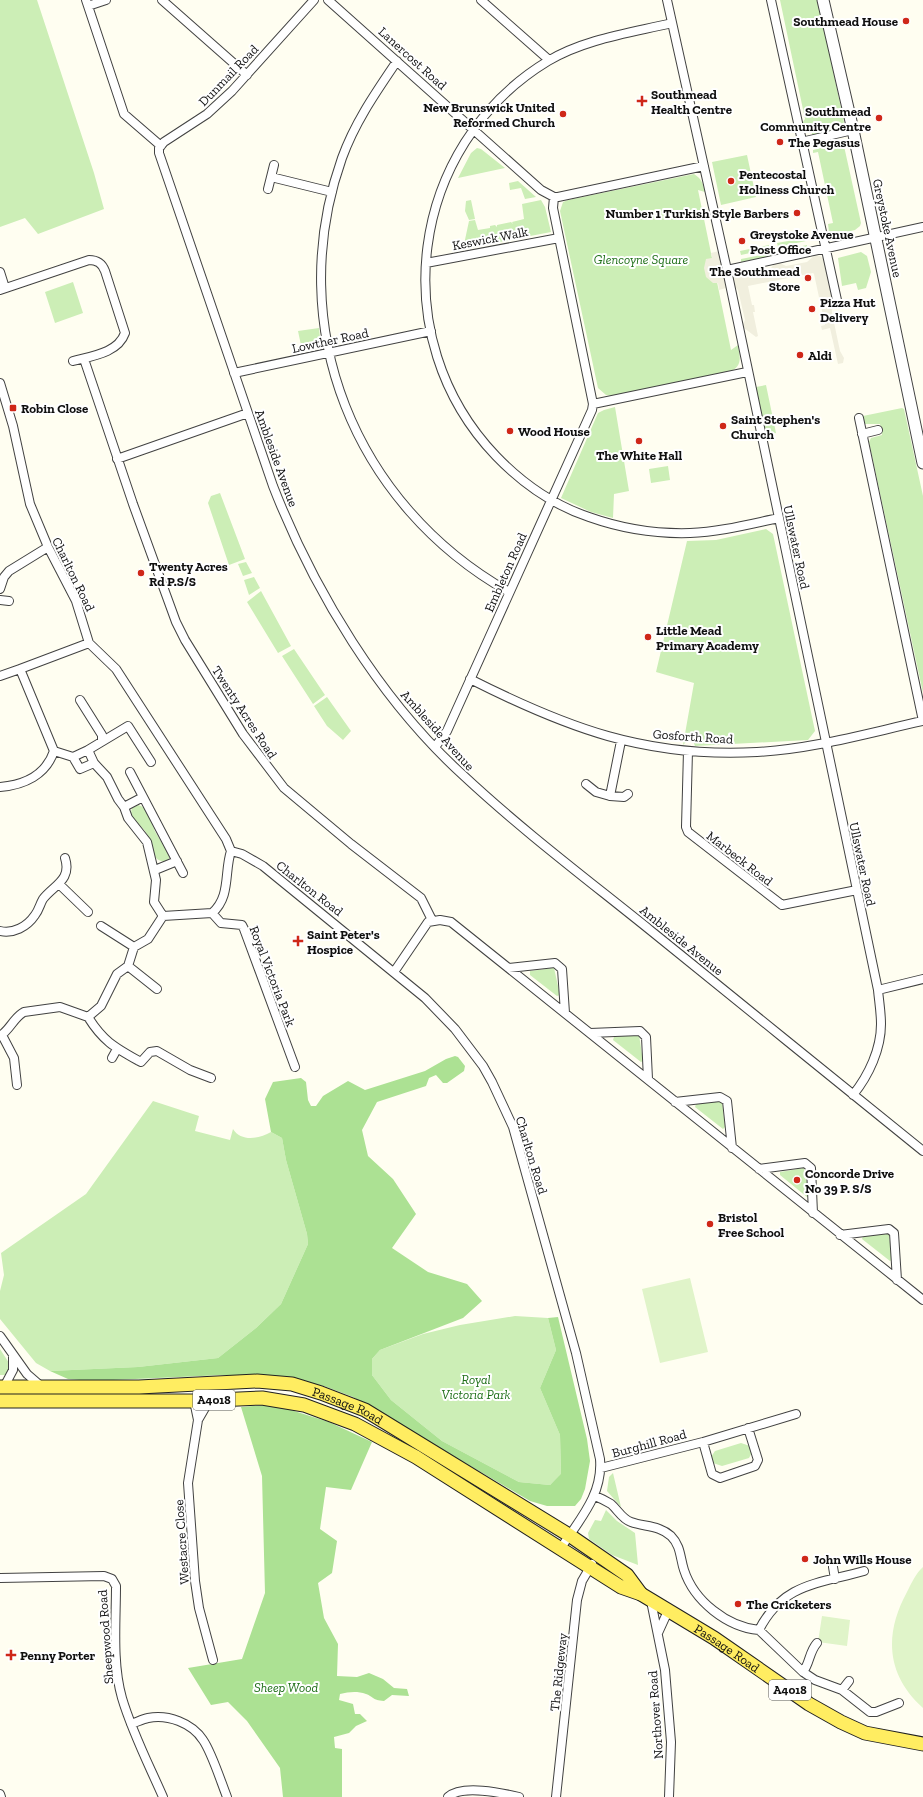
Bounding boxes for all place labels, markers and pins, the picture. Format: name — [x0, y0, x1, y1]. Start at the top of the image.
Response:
place label: Southmead House — [793, 14, 899, 29]
marker: Southmead House — [901, 16, 911, 26]
place label: Southmead Health Centre — [651, 87, 733, 117]
marker: Southmead Health Centre — [636, 95, 648, 107]
place label: New Brunswick United Reformed Church — [423, 100, 556, 130]
place label: Southmead Community Centre — [760, 104, 872, 134]
marker: New Brunswick United Reformed Church — [558, 109, 568, 119]
marker: Southmead Community Centre — [874, 113, 884, 123]
place label: The Pegasus — [788, 135, 860, 150]
marker: The Pegasus — [775, 137, 785, 147]
place label: Pentecostal Holiness Church — [739, 167, 835, 197]
marker: Pentecostal Holiness Church — [726, 176, 736, 186]
place label: Number 1 Turkish Style Barbers — [606, 206, 789, 221]
marker: Number 1 Turkish Style Barbers — [792, 208, 802, 218]
place label: Greystoke Avenue Post Office — [750, 227, 854, 257]
marker: Greystoke Avenue Post Office — [737, 236, 747, 246]
place label: The Southmead Store — [709, 264, 801, 294]
marker: The Southmead Store — [803, 273, 813, 283]
place label: Pizza Hut Delivery — [820, 295, 876, 325]
marker: Pizza Hut Delivery — [807, 304, 817, 314]
place label: Aldi — [808, 348, 832, 363]
marker: Aldi — [795, 350, 805, 360]
place label: Robin Close — [21, 401, 89, 416]
marker: Robin Close — [8, 403, 18, 413]
place label: Saint Stephen's Church — [731, 412, 820, 442]
marker: Saint Stephen's Church — [718, 421, 728, 431]
place label: Wood House — [518, 424, 591, 439]
marker: Wood House — [505, 426, 515, 436]
marker: The White Hall — [634, 436, 644, 446]
place label: The White Hall — [596, 448, 682, 463]
place label: Twenty Acres Rd P.S/S — [149, 559, 228, 589]
marker: Twenty Acres Rd P.S/S — [136, 568, 146, 578]
place label: Little Mead Primary Academy — [656, 623, 759, 653]
marker: Little Mead Primary Academy — [643, 632, 653, 642]
place label: Saint Peter's Hospice — [307, 927, 380, 957]
marker: Saint Peter's Hospice — [292, 935, 304, 947]
place label: Concorde Drive No 39 P. S/S — [805, 1166, 895, 1196]
marker: Concorde Drive No 39 P. S/S — [792, 1175, 802, 1185]
place label: Bristol Free School — [718, 1210, 785, 1240]
marker: Bristol Free School — [705, 1219, 715, 1229]
place label: John Wills House — [813, 1552, 912, 1567]
marker: John Wills House — [800, 1554, 810, 1564]
place label: The Cricketers — [746, 1597, 831, 1612]
marker: The Cricketers — [733, 1599, 743, 1609]
place label: Penny Porter — [20, 1648, 95, 1663]
marker: Penny Porter — [5, 1649, 17, 1661]

